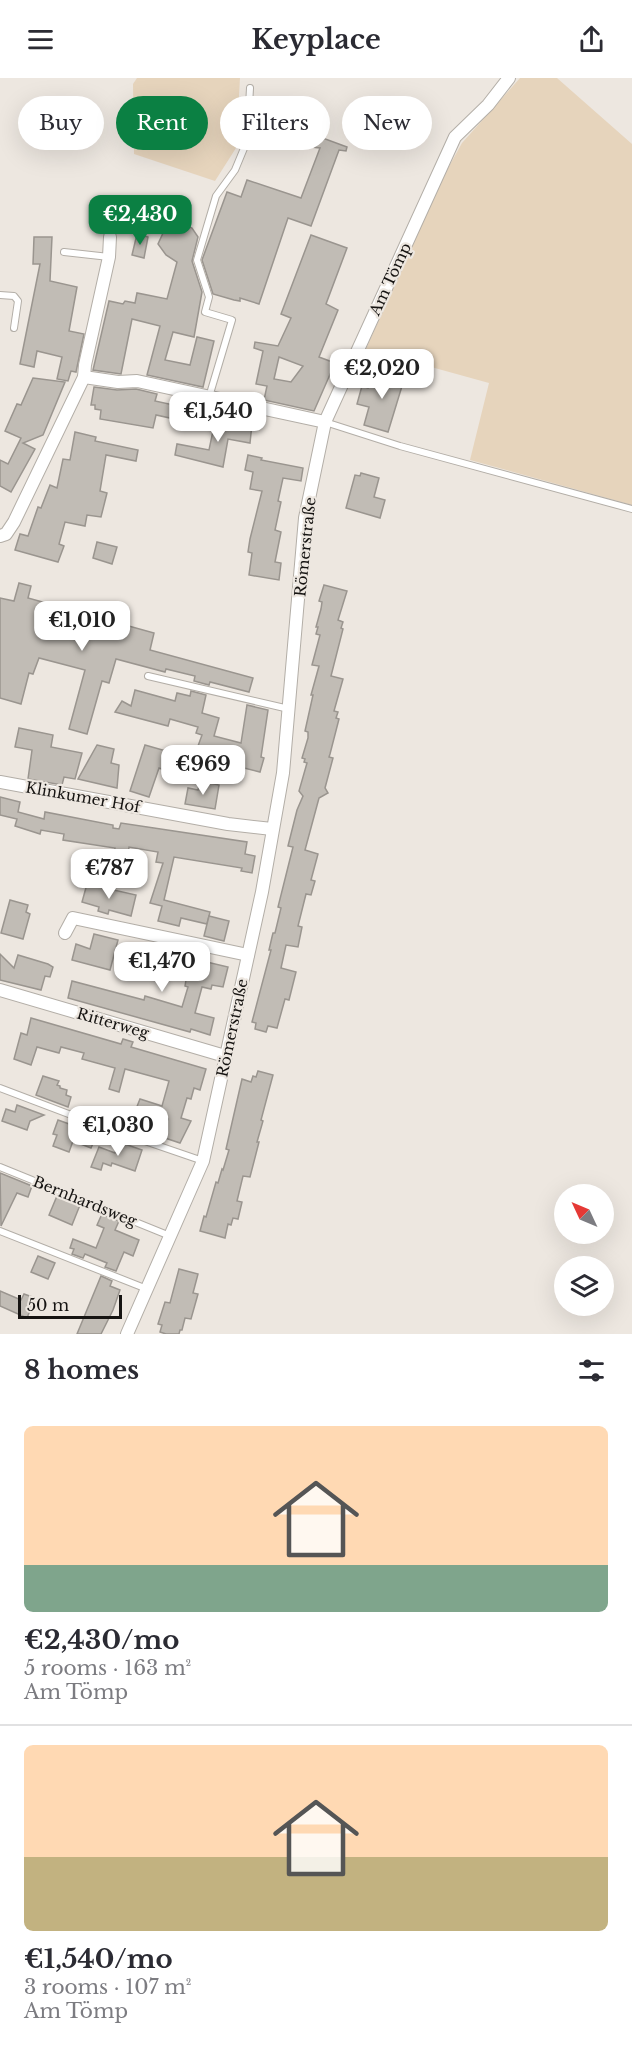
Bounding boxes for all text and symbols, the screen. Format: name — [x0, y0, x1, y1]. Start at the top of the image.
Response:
icon: menu — [24, 23, 57, 56]
text: Keyplace — [251, 23, 381, 56]
icon: share — [575, 23, 608, 56]
chip: Buy — [18, 96, 104, 150]
chip: Rent — [116, 96, 208, 150]
chip: Filters — [220, 96, 330, 150]
chip: New — [342, 96, 432, 150]
pin: €2,430 — [91, 195, 189, 246]
text: €2,430 — [103, 202, 177, 226]
street label: Am Tömp — [364, 240, 415, 319]
pin: €2,020 — [333, 349, 431, 400]
text: €2,020 — [344, 356, 420, 380]
pin: €1,540 — [169, 392, 267, 443]
text: €1,540 — [183, 399, 253, 423]
street label: Römerstraße — [290, 496, 320, 598]
pin: €1,010 — [33, 601, 131, 652]
text: €1,010 — [48, 608, 116, 632]
pin: €969 — [167, 745, 239, 796]
text: €969 — [175, 752, 231, 776]
street label: Klinkumer Hof — [24, 778, 144, 817]
pin: €787 — [73, 849, 145, 900]
text: €787 — [85, 856, 133, 880]
pin: €1,470 — [113, 942, 211, 993]
text: €1,470 — [128, 949, 196, 973]
street label: Römerstraße — [212, 977, 252, 1079]
street label: Ritterweg — [75, 1004, 152, 1043]
pin: €1,030 — [69, 1106, 167, 1157]
text: €1,030 — [82, 1113, 154, 1137]
street label: Bernhardsweg — [30, 1172, 141, 1231]
north arrow — [554, 1184, 614, 1244]
map controls — [554, 1184, 614, 1316]
button: layers — [554, 1256, 614, 1316]
scale bar — [18, 1292, 122, 1320]
text: 50 m — [27, 1295, 69, 1315]
text: 8 homes — [24, 1354, 139, 1386]
icon: filters — [575, 1354, 608, 1387]
icon: home — [262, 1465, 370, 1573]
text: €2,430/mo — [24, 1624, 179, 1656]
text: 5 rooms · 163 m² — [24, 1656, 191, 1680]
text: Am Tömp — [24, 1680, 128, 1704]
icon: home — [262, 1784, 370, 1892]
text: €1,540/mo — [24, 1943, 173, 1975]
text: 3 rooms · 107 m² — [24, 1975, 191, 1999]
text: Am Tömp — [24, 1999, 128, 2023]

